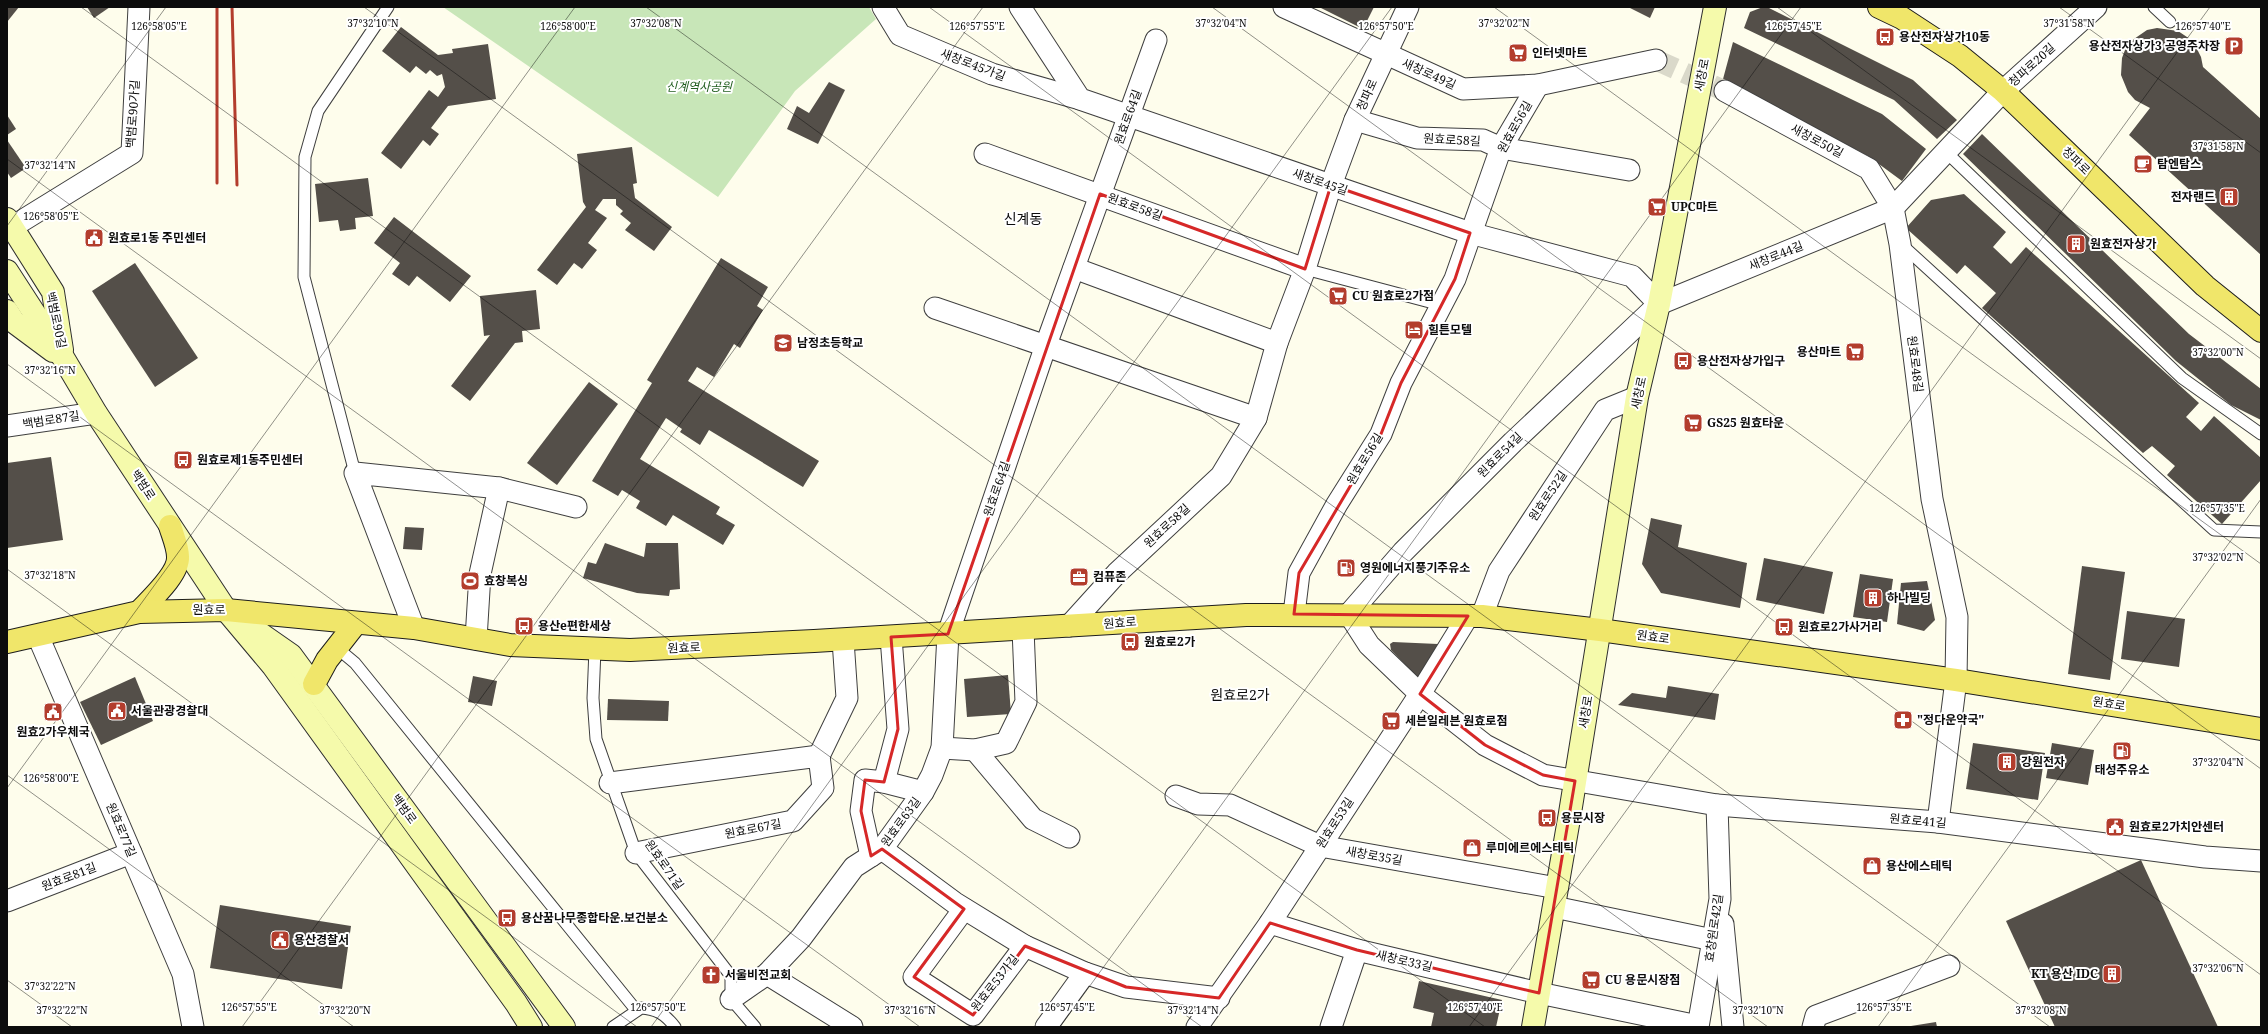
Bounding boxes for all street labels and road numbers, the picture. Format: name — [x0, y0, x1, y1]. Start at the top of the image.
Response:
street label: 청파로20길 — [2005, 39, 2059, 90]
street label: 새창로45가길 — [938, 44, 1008, 85]
street label: 새창로49길 — [1399, 54, 1459, 93]
street label: 새창로 — [1690, 57, 1713, 93]
street label: 청파로 — [1352, 76, 1381, 113]
street label: 백범로90가길 — [122, 79, 143, 149]
street label: 원효로64길 — [1110, 87, 1145, 147]
street label: 원효로56길 — [1493, 97, 1536, 156]
street label: 새창로50길 — [1788, 120, 1847, 162]
street label: 원효로58길 — [1423, 130, 1481, 149]
street label: 청파로 — [2059, 143, 2094, 178]
street label: 새창로45길 — [1290, 164, 1350, 199]
street label: 원효로58길 — [1105, 189, 1165, 224]
street label: 새창로44길 — [1746, 237, 1806, 274]
street label: 백범로90길 — [42, 290, 71, 350]
street label: 원효로48길 — [1904, 334, 1927, 394]
street label: 새창로 — [1627, 375, 1650, 411]
street label: 백범로87길 — [21, 407, 81, 432]
street label: 원효로54길 — [1473, 428, 1526, 481]
street label: 원효로56길 — [1342, 430, 1387, 488]
street label: 원효로64길 — [979, 459, 1014, 519]
street label: 백범로 — [127, 466, 160, 503]
street label: 원효로52길 — [1524, 467, 1571, 524]
street label: 원효로58길 — [1140, 500, 1194, 551]
street label: 원효로 — [192, 601, 226, 618]
street label: 원효로 — [1103, 613, 1137, 632]
street label: 원효로 — [1635, 626, 1671, 647]
street label: 원효로 — [667, 638, 701, 657]
street label: 원효로 — [2091, 693, 2127, 714]
street label: 새창로 — [1575, 694, 1596, 730]
street label: 백범로 — [388, 790, 421, 827]
street label: 원효로63길 — [877, 793, 924, 850]
street label: 원효로53길 — [1312, 794, 1357, 852]
street label: 원효로77길 — [102, 800, 141, 860]
street label: 원효로41길 — [1889, 810, 1947, 831]
street label: 원효로67길 — [723, 815, 783, 842]
street label: 원효로71길 — [641, 836, 688, 893]
street label: 새창로35길 — [1344, 842, 1404, 869]
street label: 원효로81길 — [39, 858, 99, 895]
street label: 효창원로42길 — [1700, 893, 1727, 963]
street label: 새창로33길 — [1374, 946, 1434, 975]
street label: 원효로53가길 — [967, 950, 1022, 1015]

